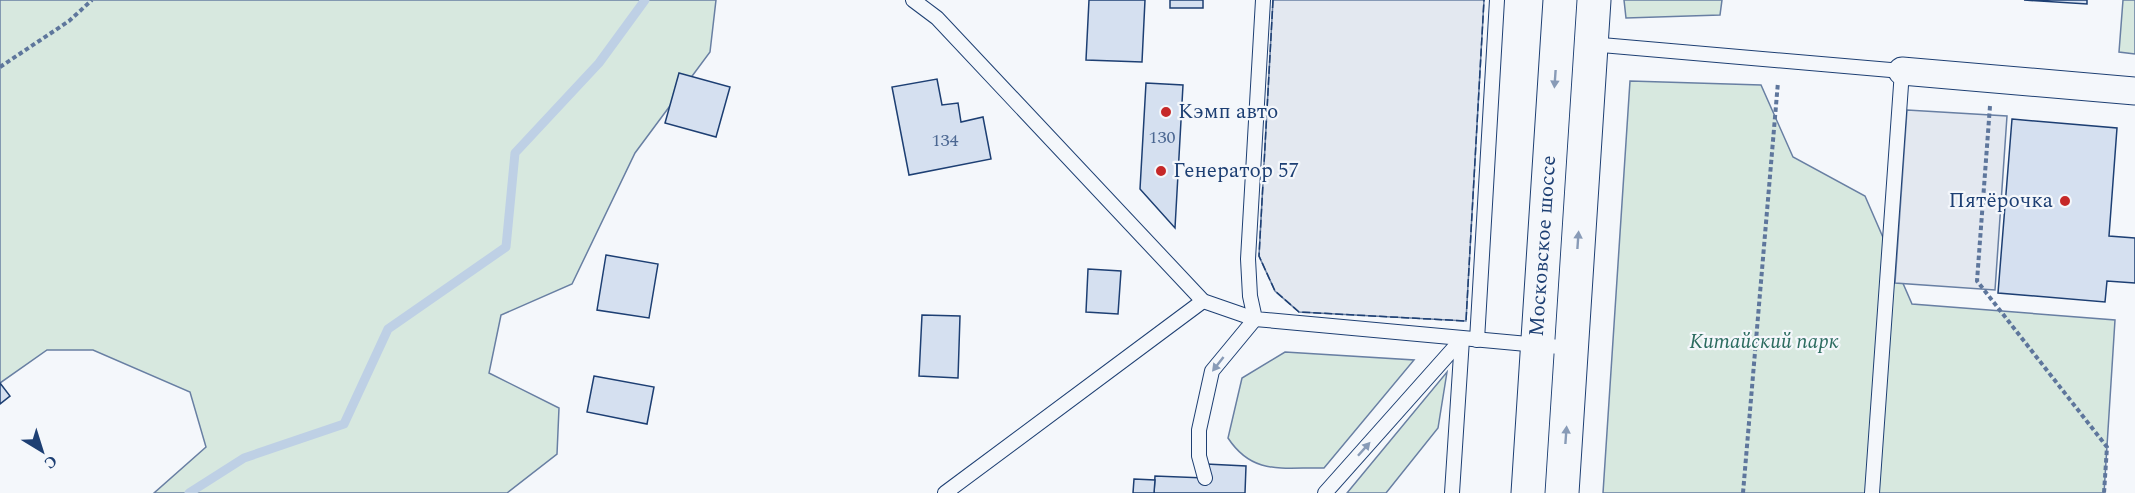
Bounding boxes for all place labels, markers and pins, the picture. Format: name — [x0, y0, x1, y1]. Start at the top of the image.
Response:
place label: Кэмп авто — [1178, 96, 1278, 128]
marker: Кэмп авто — [1159, 105, 1173, 119]
place label: Генератор 57 — [1173, 155, 1299, 187]
marker: Генератор 57 — [1154, 164, 1168, 178]
place label: Пятёрочка — [1948, 185, 2054, 217]
marker: Пятёрочка — [2058, 194, 2072, 208]

